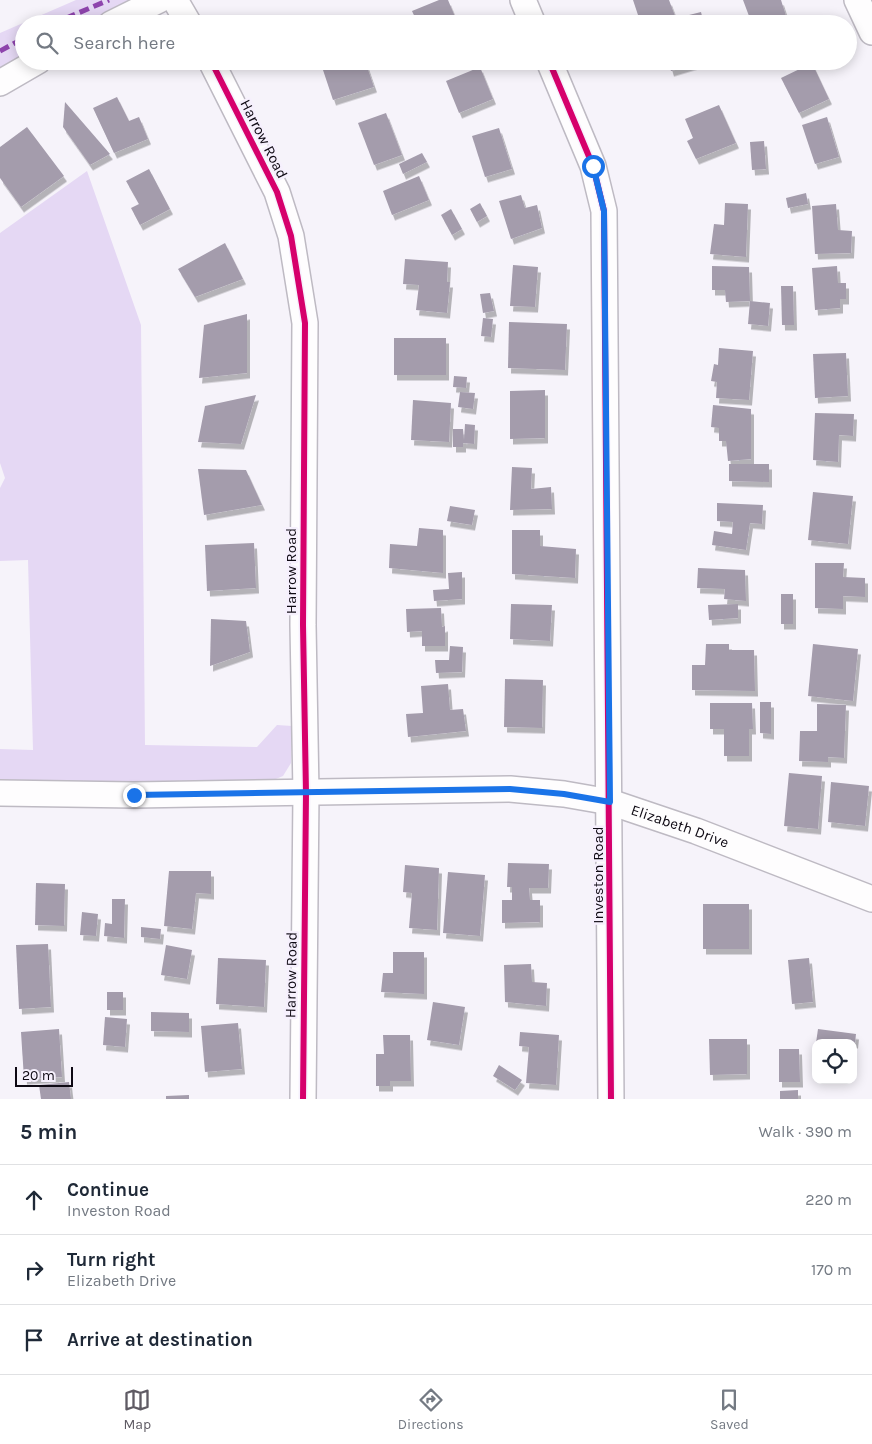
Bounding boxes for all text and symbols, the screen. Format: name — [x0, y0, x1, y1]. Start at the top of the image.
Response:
search box — [15, 15, 857, 70]
icon: search — [33, 29, 61, 57]
text: Search here — [73, 32, 175, 54]
street label: Harrow Road — [236, 96, 292, 182]
route start — [582, 155, 605, 178]
street label: Harrow Road — [282, 528, 300, 614]
route end — [123, 784, 146, 807]
street label: Elizabeth Drive — [629, 801, 731, 852]
street label: Investon Road — [589, 826, 607, 924]
street label: Harrow Road — [281, 932, 301, 1018]
map controls — [812, 1039, 857, 1084]
button: locate — [812, 1039, 857, 1084]
scale bar — [15, 1064, 72, 1087]
text: 20 m — [22, 1067, 55, 1084]
text: 5 min — [20, 1120, 77, 1144]
text: Walk · 390 m — [758, 1122, 852, 1141]
text: Continue — [67, 1179, 149, 1201]
icon: ahead — [20, 1186, 48, 1214]
text: 220 m — [805, 1190, 852, 1209]
text: Investon Road — [67, 1201, 171, 1220]
text: Turn right — [67, 1249, 156, 1271]
icon: right — [20, 1256, 48, 1284]
text: 170 m — [811, 1260, 852, 1279]
text: Elizabeth Drive — [67, 1271, 176, 1290]
icon: arrive — [20, 1326, 48, 1354]
text: Arrive at destination — [67, 1329, 253, 1351]
tab: Map — [123, 1386, 151, 1433]
tab: Directions — [398, 1386, 464, 1433]
tab: Saved — [710, 1386, 749, 1433]

